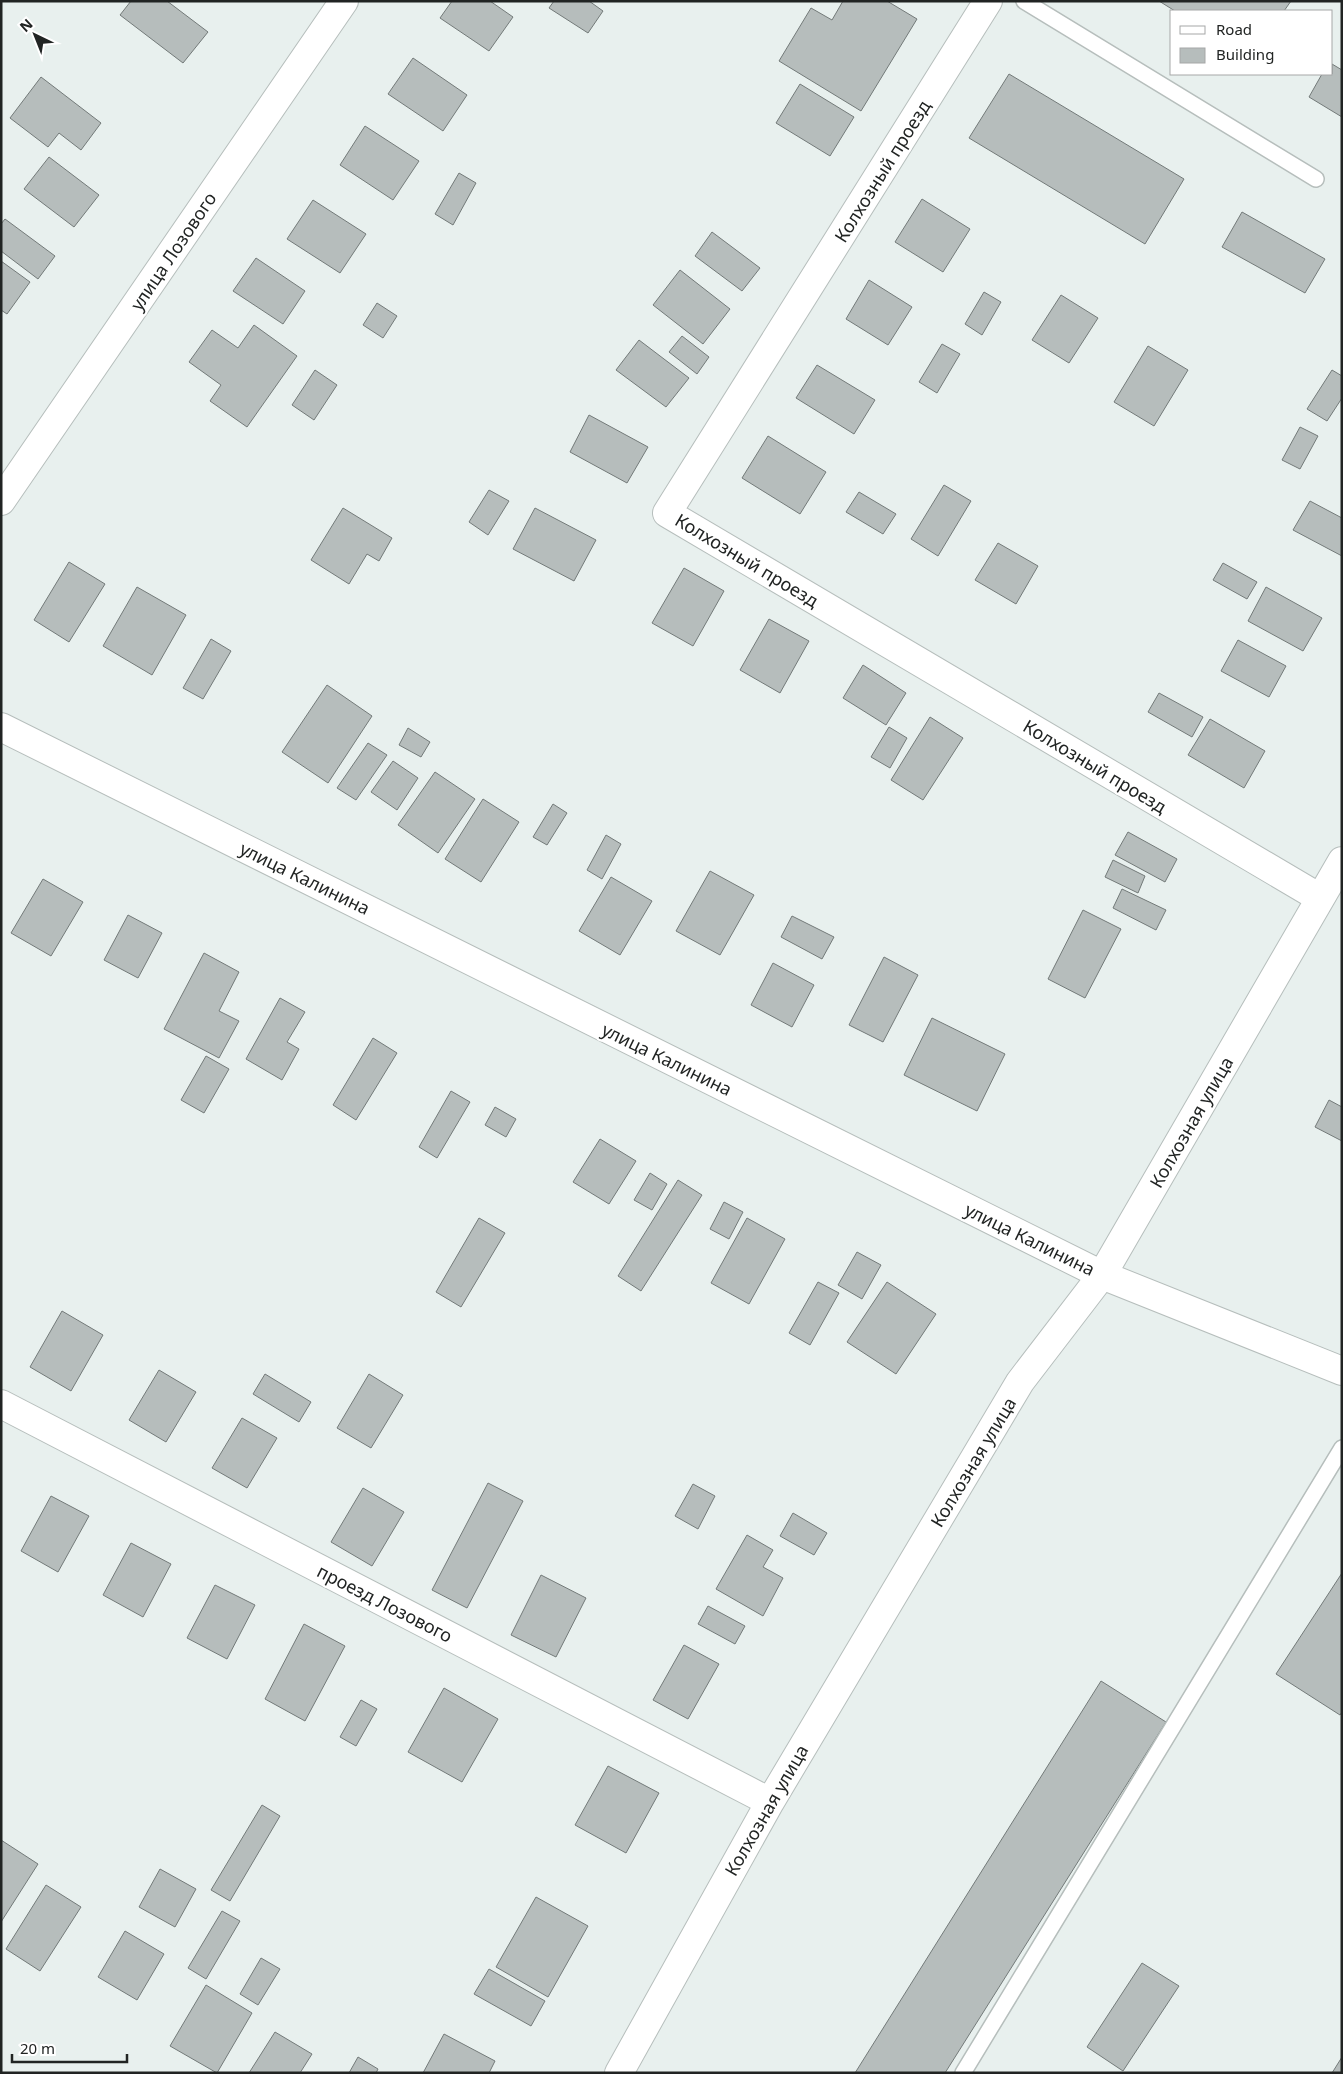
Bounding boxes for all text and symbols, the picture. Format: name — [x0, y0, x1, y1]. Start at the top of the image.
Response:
north arrow — [10, 10, 60, 60]
legend — [1170, 10, 1333, 75]
text: N — [15, 14, 36, 36]
text: Road — [1216, 19, 1252, 39]
text: Building — [1216, 44, 1274, 64]
street label: Колхозный проезд — [829, 95, 935, 247]
street label: улица Лозового — [125, 187, 221, 315]
street label: Колхозный проезд — [671, 508, 823, 612]
street label: Колхозный проезд — [1019, 714, 1171, 818]
street label: улица Калинина — [236, 836, 374, 920]
street label: улица Калинина — [598, 1017, 736, 1101]
street label: Колхозная улица — [1144, 1052, 1238, 1192]
street label: улица Калинина — [961, 1197, 1099, 1281]
street label: Колхозная улица — [925, 1393, 1021, 1531]
street label: проезд Лозового — [313, 1559, 457, 1647]
street label: Колхозная улица — [719, 1740, 813, 1880]
scale bar — [12, 2032, 128, 2064]
text: 20 m — [20, 2038, 55, 2058]

